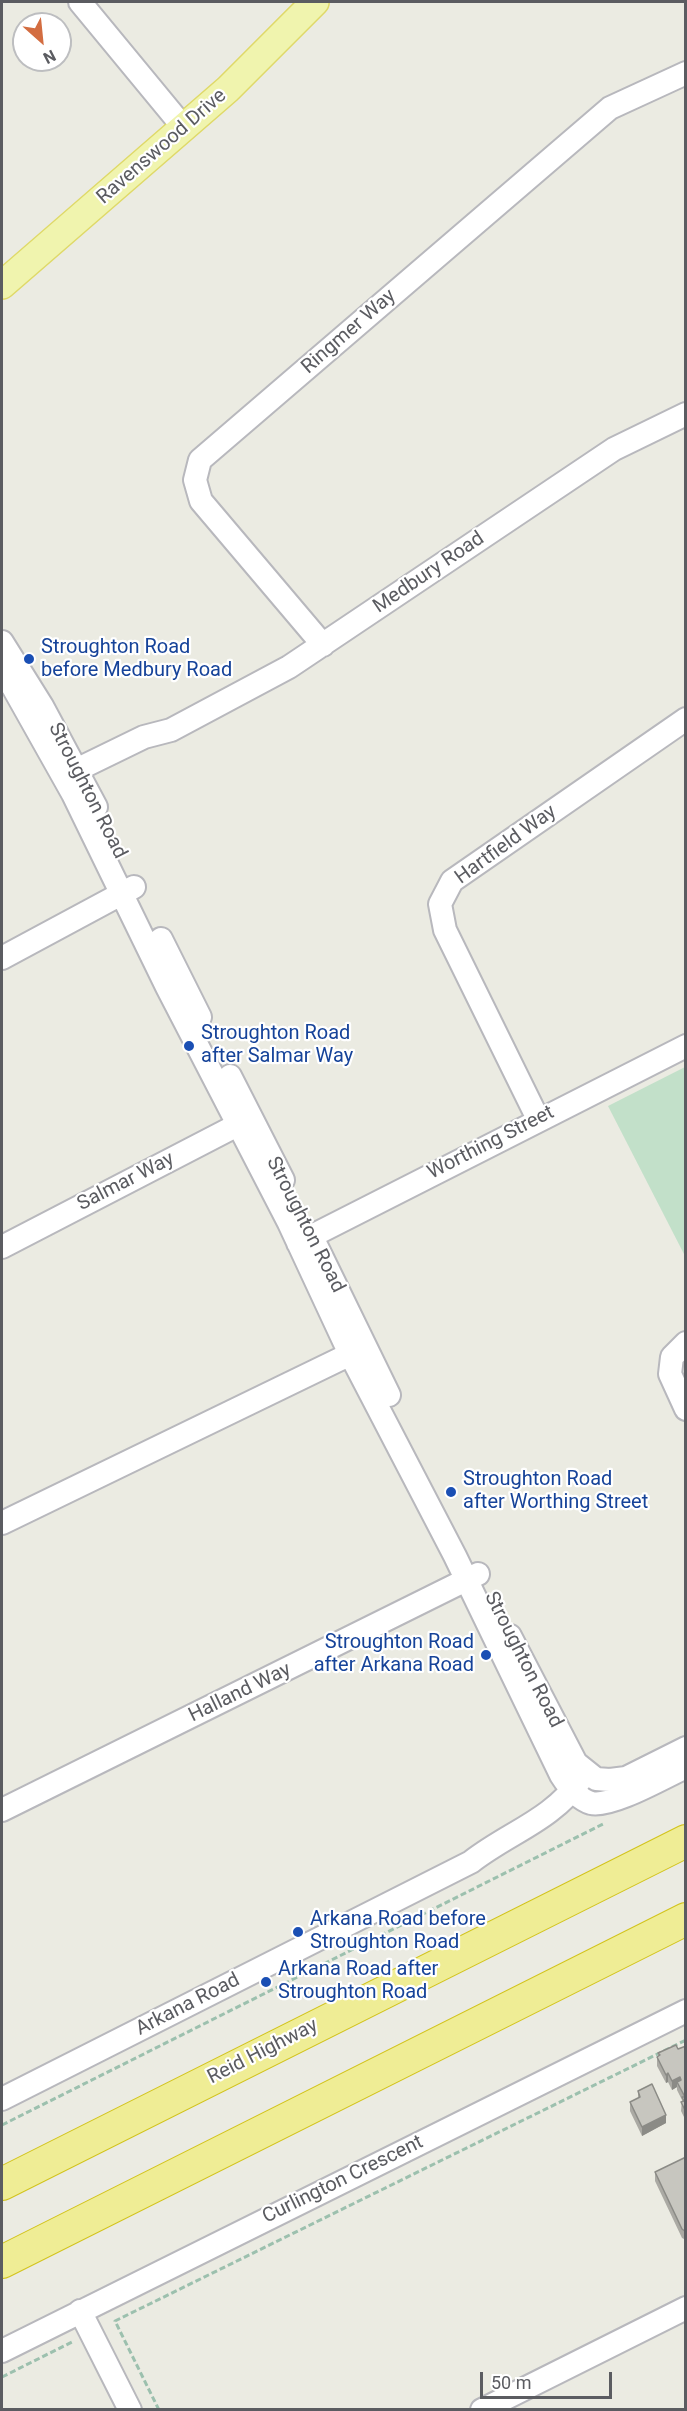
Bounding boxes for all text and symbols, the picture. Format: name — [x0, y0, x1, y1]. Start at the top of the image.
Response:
north arrow — [12, 12, 72, 72]
text: N — [40, 46, 59, 68]
street label: Ravenswood Drive — [92, 84, 232, 210]
street label: Ringmer Way — [297, 285, 401, 379]
street label: Medbury Road — [369, 527, 489, 619]
place label: Stroughton Road before Medbury Road — [41, 636, 232, 683]
marker: Stroughton Road before Medbury Road — [22, 652, 36, 666]
street label: Stroughton Road — [42, 719, 132, 863]
street label: Hartfield Way — [451, 800, 561, 890]
place label: Stroughton Road after Salmar Way — [201, 1022, 353, 1069]
marker: Stroughton Road after Salmar Way — [182, 1039, 196, 1053]
street label: Worthing Street — [424, 1101, 558, 1185]
street label: Salmar Way — [74, 1147, 178, 1217]
street label: Stroughton Road — [260, 1153, 350, 1297]
place label: Stroughton Road after Worthing Street — [463, 1468, 648, 1515]
marker: Stroughton Road after Worthing Street — [444, 1485, 458, 1499]
street label: Stroughton Road — [478, 1588, 568, 1732]
place label: Stroughton Road after Arkana Road — [314, 1631, 474, 1678]
marker: Stroughton Road after Arkana Road — [479, 1648, 493, 1662]
street label: Halland Way — [185, 1658, 295, 1728]
place label: Arkana Road before Stroughton Road — [310, 1908, 486, 1955]
marker: Arkana Road before Stroughton Road — [291, 1925, 305, 1939]
place label: Arkana Road after Stroughton Road — [278, 1958, 438, 2005]
street label: Arkana Road — [132, 1969, 244, 2041]
marker: Arkana Road after Stroughton Road — [259, 1975, 273, 1989]
street label: Reid Highway — [204, 2014, 322, 2090]
street label: Curlington Crescent — [259, 2131, 427, 2229]
scale bar — [483, 2360, 615, 2398]
text: 50 m — [491, 2372, 531, 2393]

